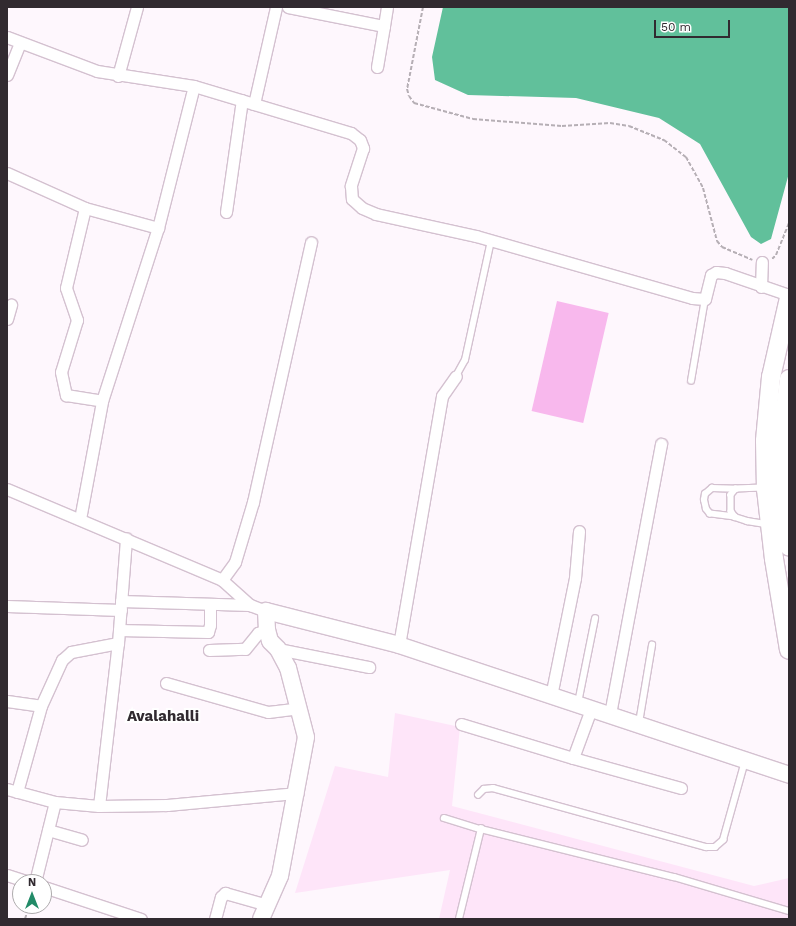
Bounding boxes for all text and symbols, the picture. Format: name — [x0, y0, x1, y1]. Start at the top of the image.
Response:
scale bar — [656, 12, 732, 38]
text: 50 m — [661, 20, 691, 34]
district label: Avalahalli — [127, 708, 199, 726]
north arrow — [12, 874, 52, 914]
text: N — [28, 876, 36, 889]

